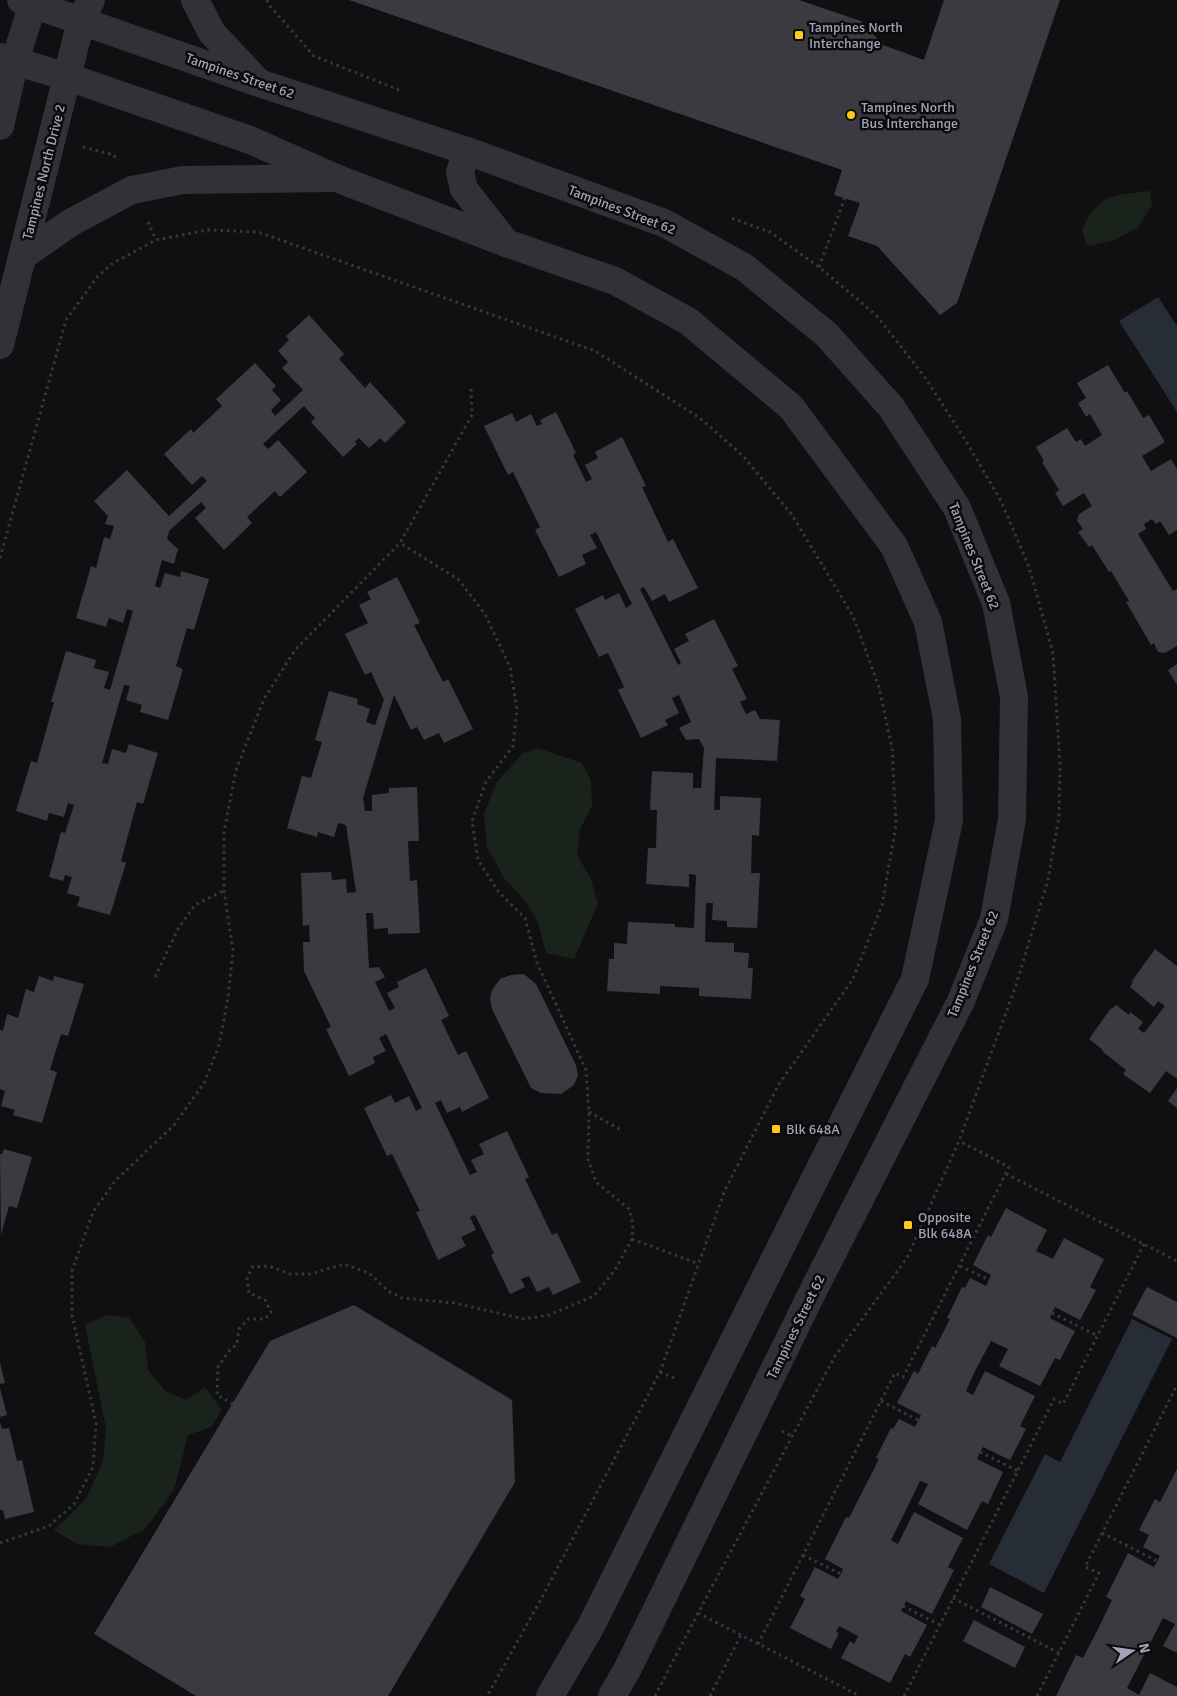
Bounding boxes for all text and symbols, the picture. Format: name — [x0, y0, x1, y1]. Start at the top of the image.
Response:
place label: Tampines North Interchange — [809, 19, 903, 52]
marker: Tampines North Interchange — [793, 29, 805, 41]
street label: Tampines Street 62 — [183, 49, 297, 103]
place label: Tampines North Bus Interchange — [861, 99, 958, 132]
street label: Tampines North Drive 2 — [19, 103, 69, 241]
marker: Tampines North Bus Interchange — [845, 109, 857, 121]
street label: Tampines Street 62 — [566, 182, 678, 238]
street label: Tampines Street 62 — [945, 500, 1003, 612]
street label: Tampines Street 62 — [944, 908, 1002, 1020]
place label: Blk 648A — [786, 1121, 840, 1138]
marker: Blk 648A — [770, 1123, 782, 1135]
place label: Opposite Blk 648A — [918, 1209, 972, 1242]
marker: Opposite Blk 648A — [902, 1219, 914, 1231]
street label: Tampines Street 62 — [763, 1272, 829, 1382]
north arrow — [1107, 1626, 1157, 1676]
text: N — [1135, 1642, 1154, 1655]

